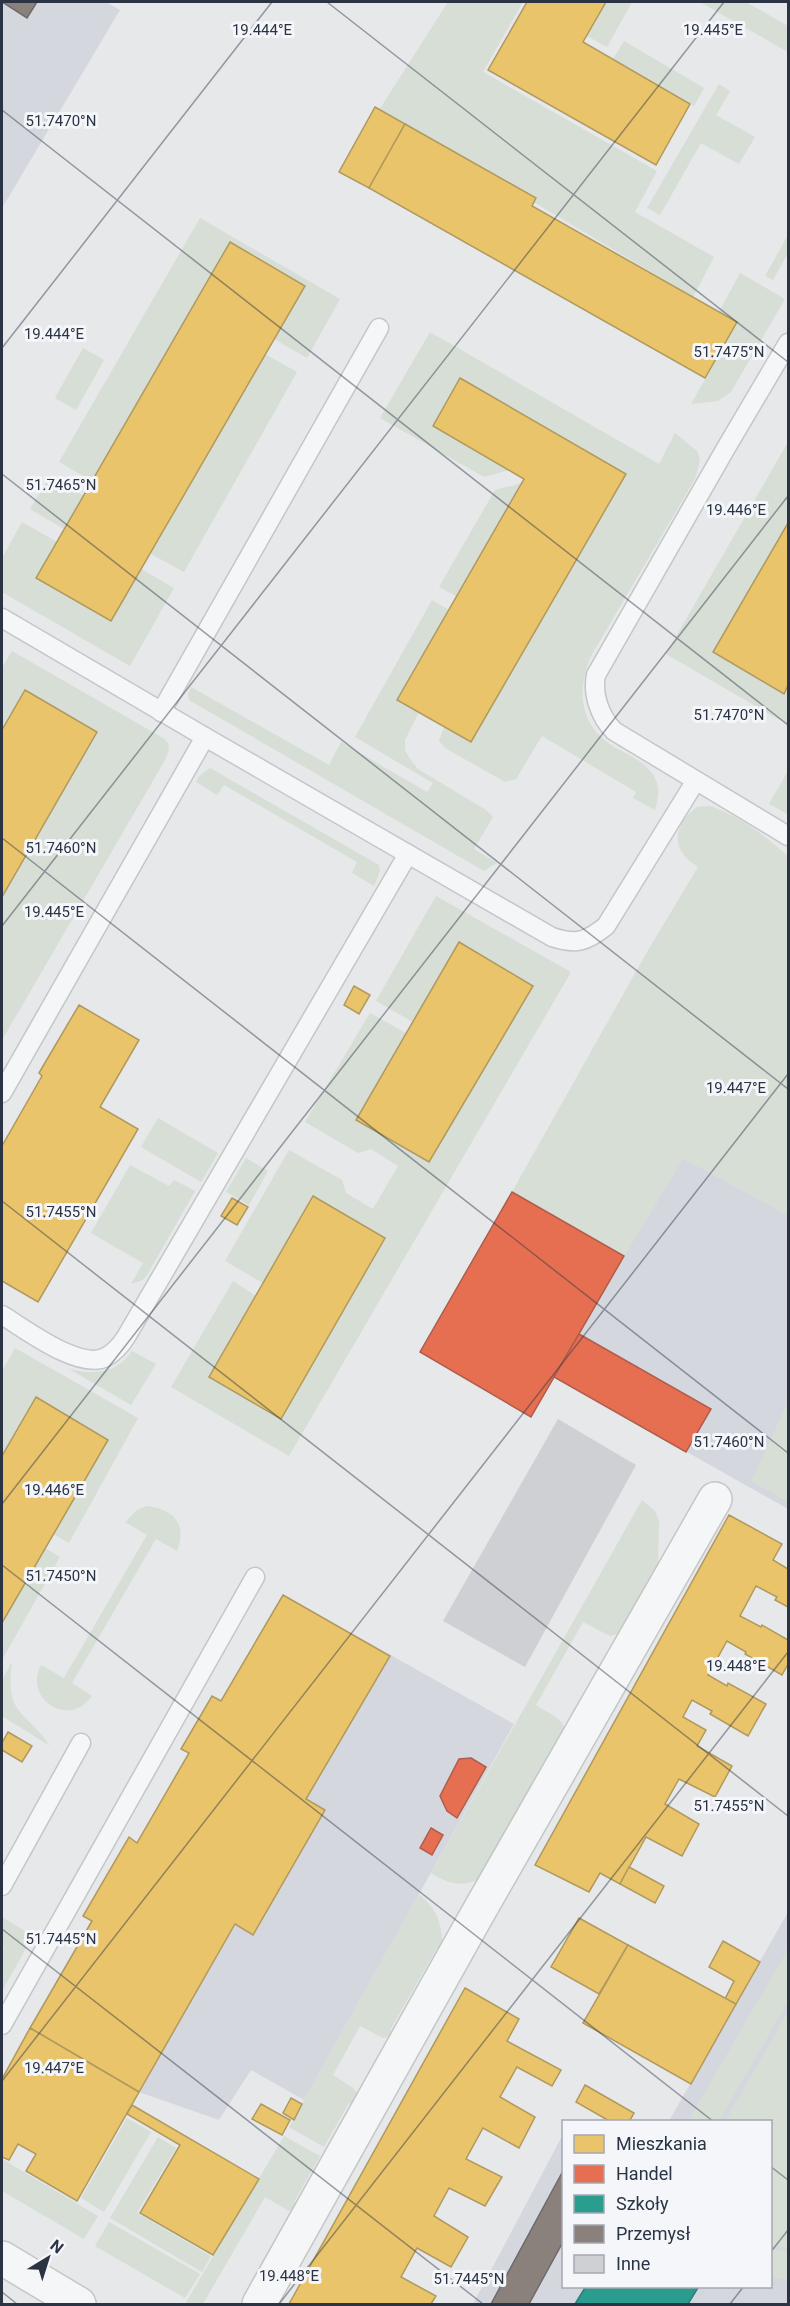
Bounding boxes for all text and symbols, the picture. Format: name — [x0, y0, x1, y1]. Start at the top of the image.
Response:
text: 19.444°E — [232, 21, 293, 39]
text: 19.445°E — [683, 21, 744, 39]
text: 51.7470°N — [26, 112, 96, 130]
text: 19.444°E — [24, 325, 85, 343]
text: 51.7475°N — [694, 343, 764, 361]
text: 51.7465°N — [26, 476, 96, 494]
text: 19.446°E — [706, 501, 767, 519]
text: 51.7470°N — [694, 706, 764, 724]
text: 51.7460°N — [26, 839, 96, 857]
text: 19.445°E — [24, 903, 85, 921]
text: 19.447°E — [706, 1079, 767, 1097]
text: 51.7455°N — [26, 1203, 96, 1221]
text: 51.7460°N — [694, 1433, 764, 1451]
text: 19.446°E — [24, 1481, 85, 1499]
text: 51.7450°N — [26, 1567, 96, 1585]
text: 19.448°E — [706, 1657, 767, 1675]
text: 51.7455°N — [694, 1797, 764, 1815]
text: 51.7445°N — [26, 1930, 96, 1948]
text: 19.447°E — [24, 2059, 85, 2077]
legend — [562, 2120, 772, 2288]
text: Mieszkania — [616, 2133, 707, 2154]
text: Handel — [616, 2163, 673, 2184]
text: Szkoły — [616, 2193, 669, 2214]
text: Przemysł — [616, 2223, 690, 2244]
north arrow — [18, 2228, 78, 2288]
text: N — [47, 2236, 67, 2258]
text: Inne — [616, 2253, 650, 2274]
text: 19.448°E — [259, 2267, 320, 2285]
text: 51.7445°N — [434, 2270, 504, 2288]

